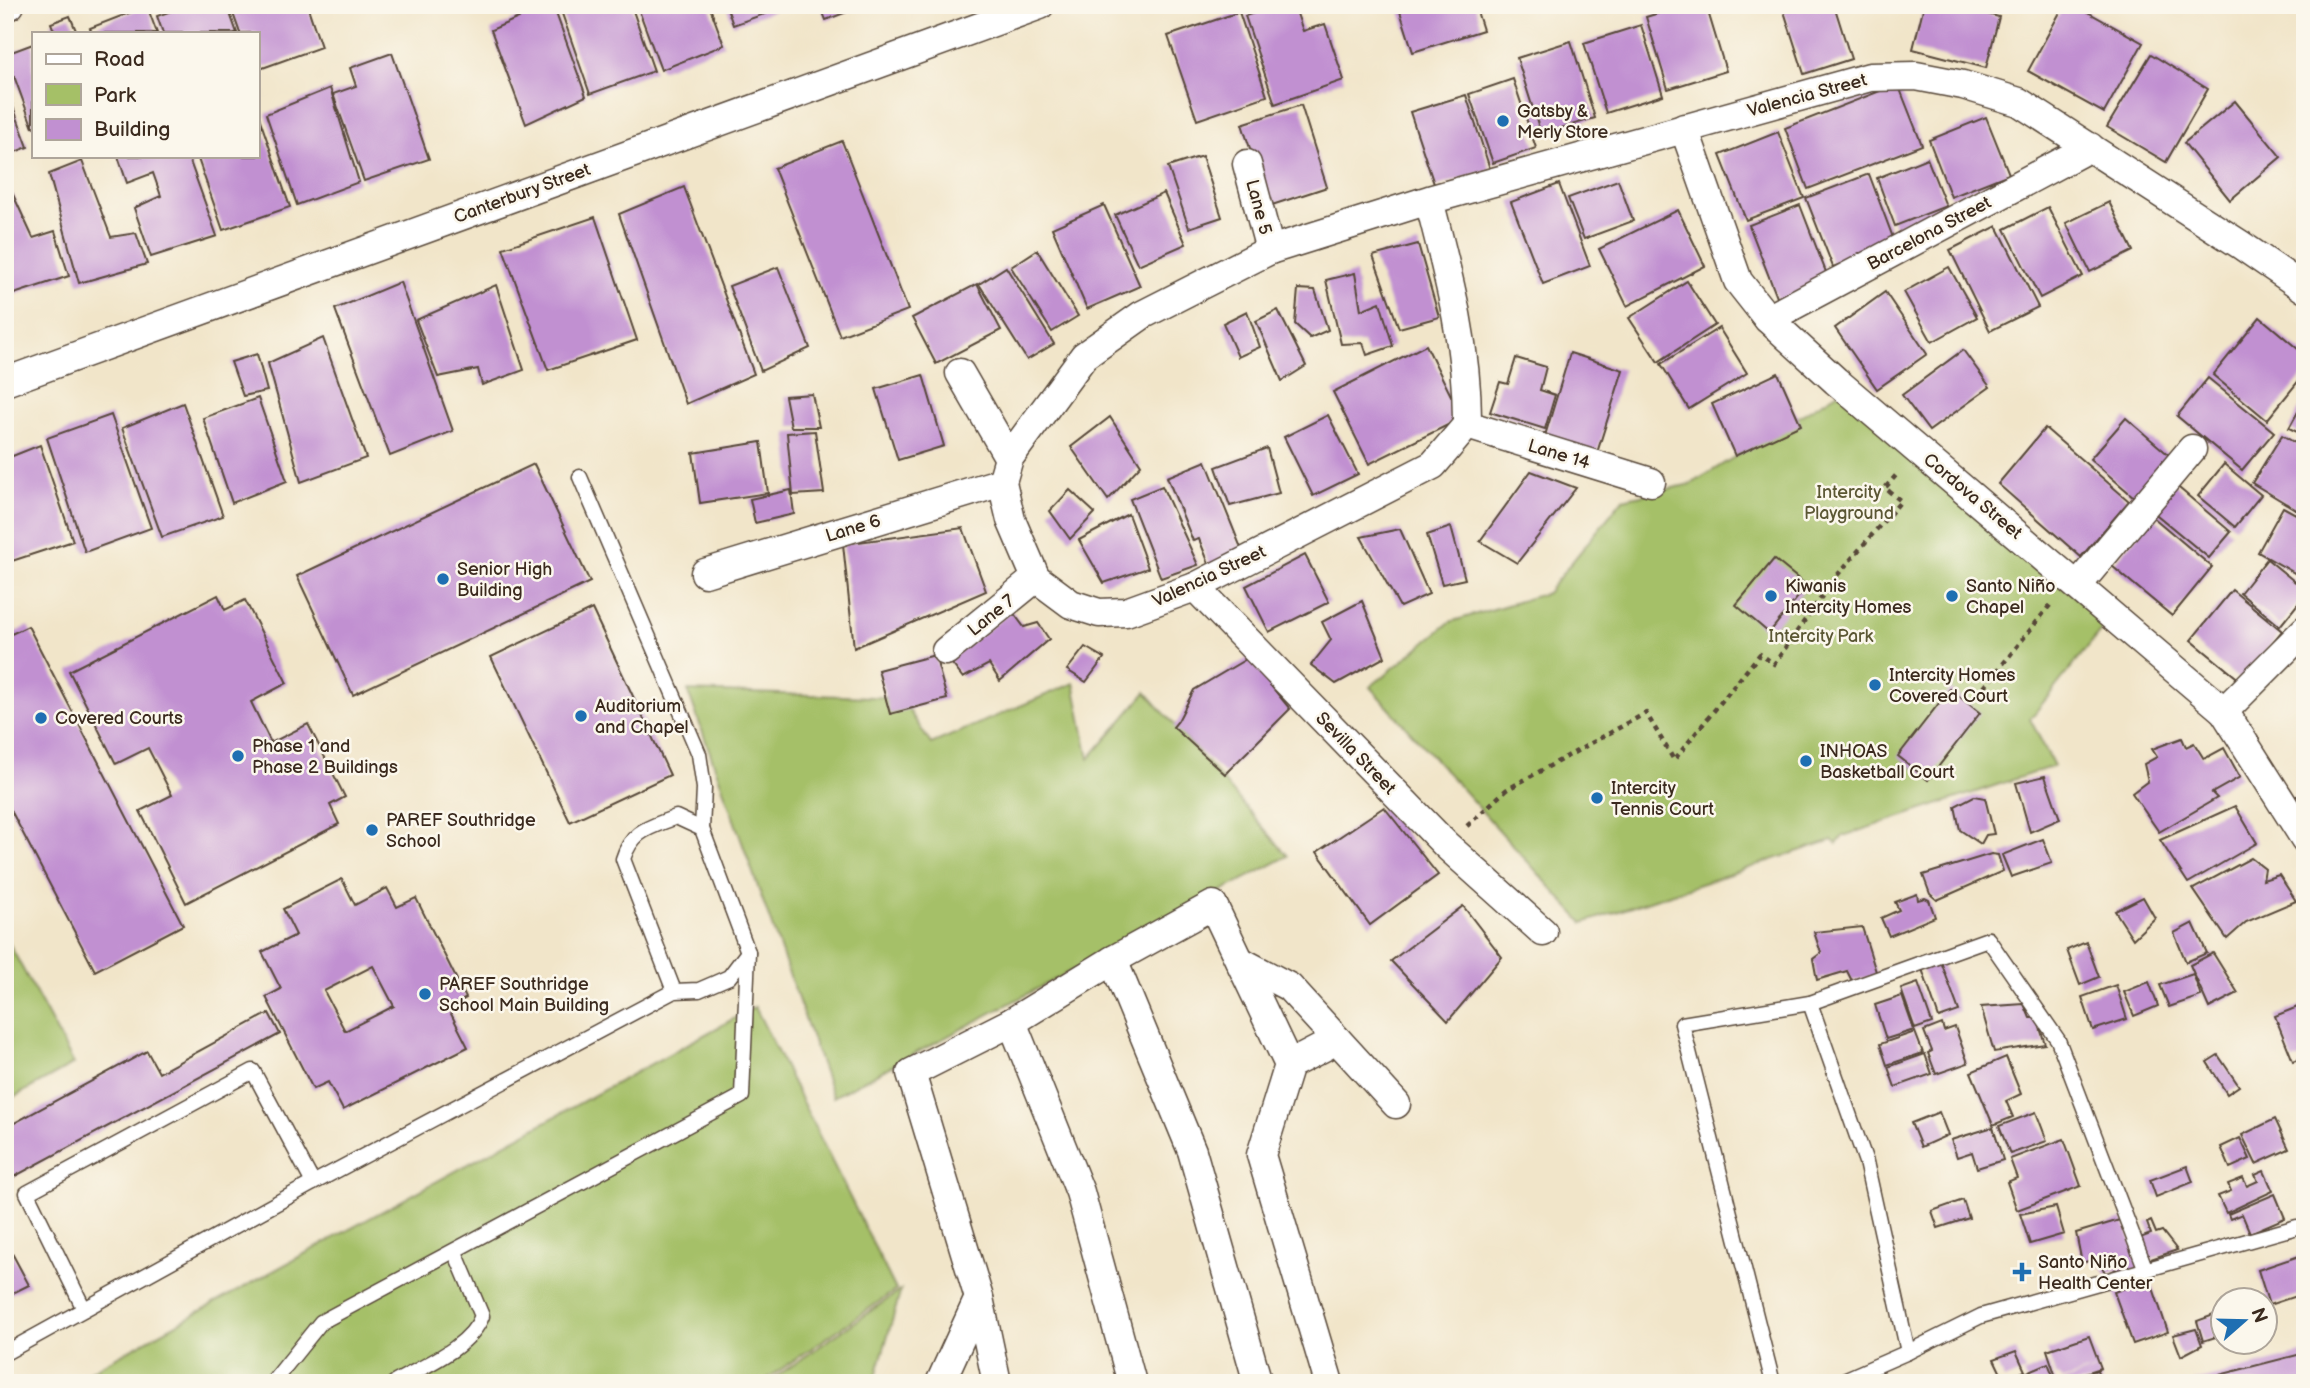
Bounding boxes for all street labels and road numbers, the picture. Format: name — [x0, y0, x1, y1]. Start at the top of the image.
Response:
street label: Valencia Street — [1745, 69, 1869, 121]
street label: Canterbury Street — [451, 159, 594, 228]
street label: Lane 5 — [1241, 177, 1276, 237]
street label: Barcelona Street — [1864, 192, 1995, 275]
street label: Lane 14 — [1525, 435, 1592, 474]
street label: Cordova Street — [1919, 449, 2027, 544]
street label: Lane 6 — [823, 510, 883, 547]
street label: Valencia Street — [1149, 541, 1270, 612]
street label: Lane 7 — [964, 590, 1019, 641]
street label: Sevilla Street — [1311, 708, 1400, 799]

